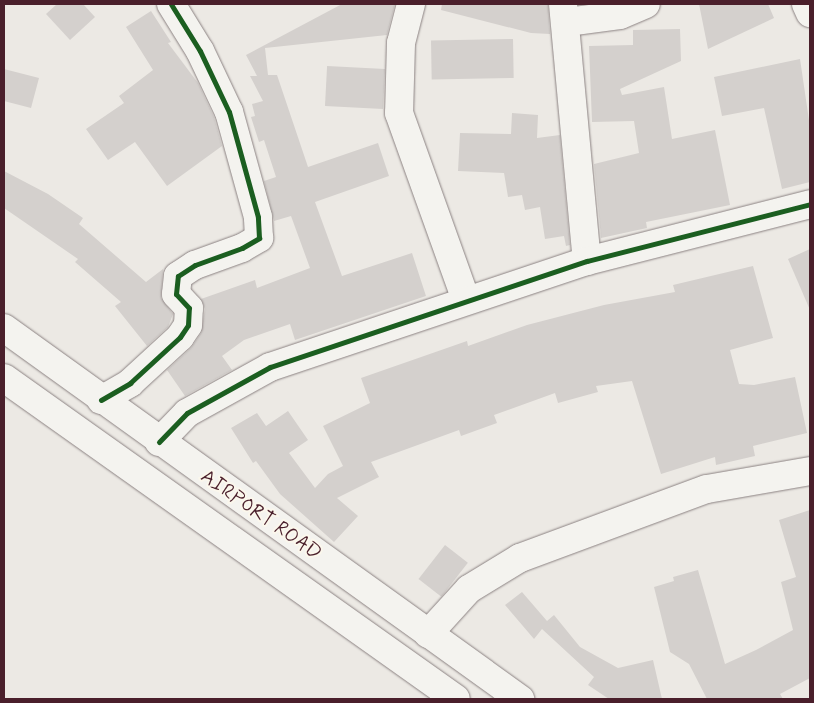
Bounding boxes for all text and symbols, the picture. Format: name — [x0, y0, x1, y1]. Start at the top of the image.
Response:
street label: AIRPORT ROAD — [197, 465, 325, 565]

